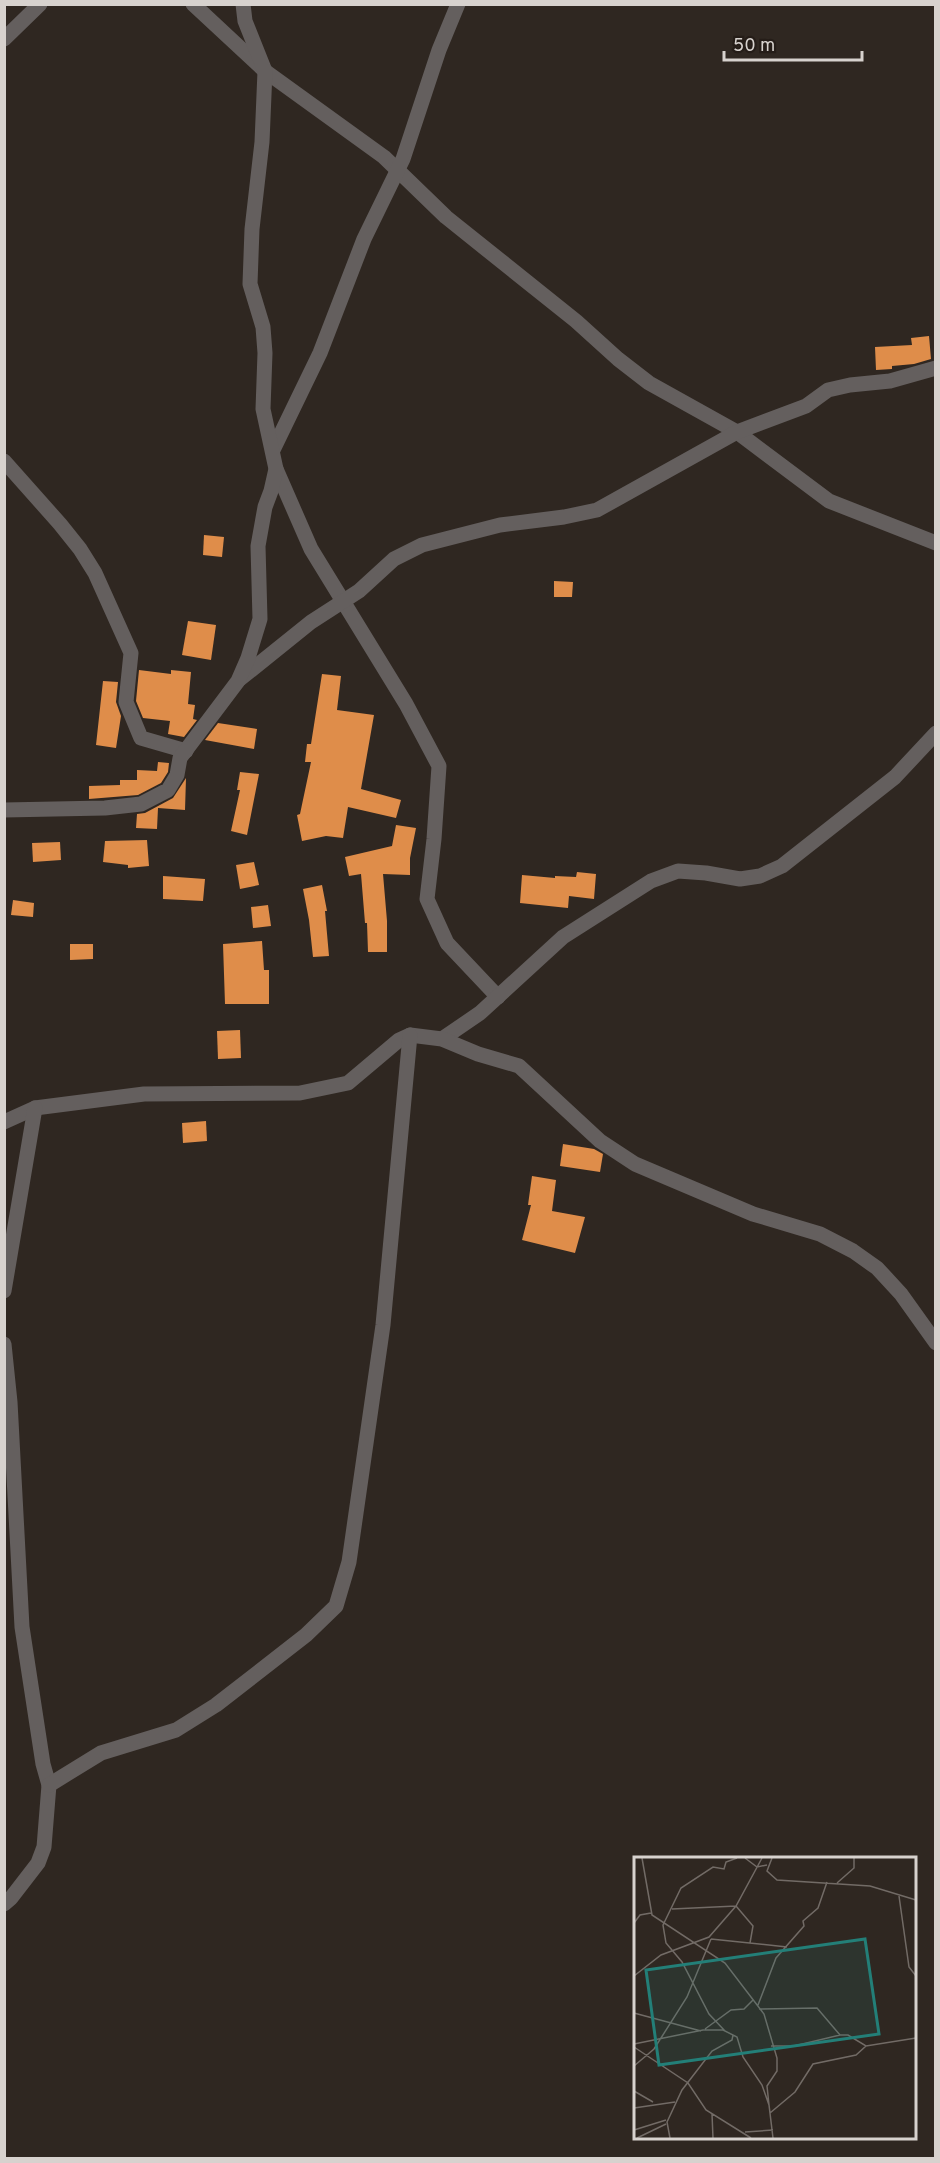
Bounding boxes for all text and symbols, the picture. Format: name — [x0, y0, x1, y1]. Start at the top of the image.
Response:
scale bar — [724, 24, 862, 62]
text: 50 m — [733, 35, 775, 58]
inset map — [634, 1857, 916, 2139]

